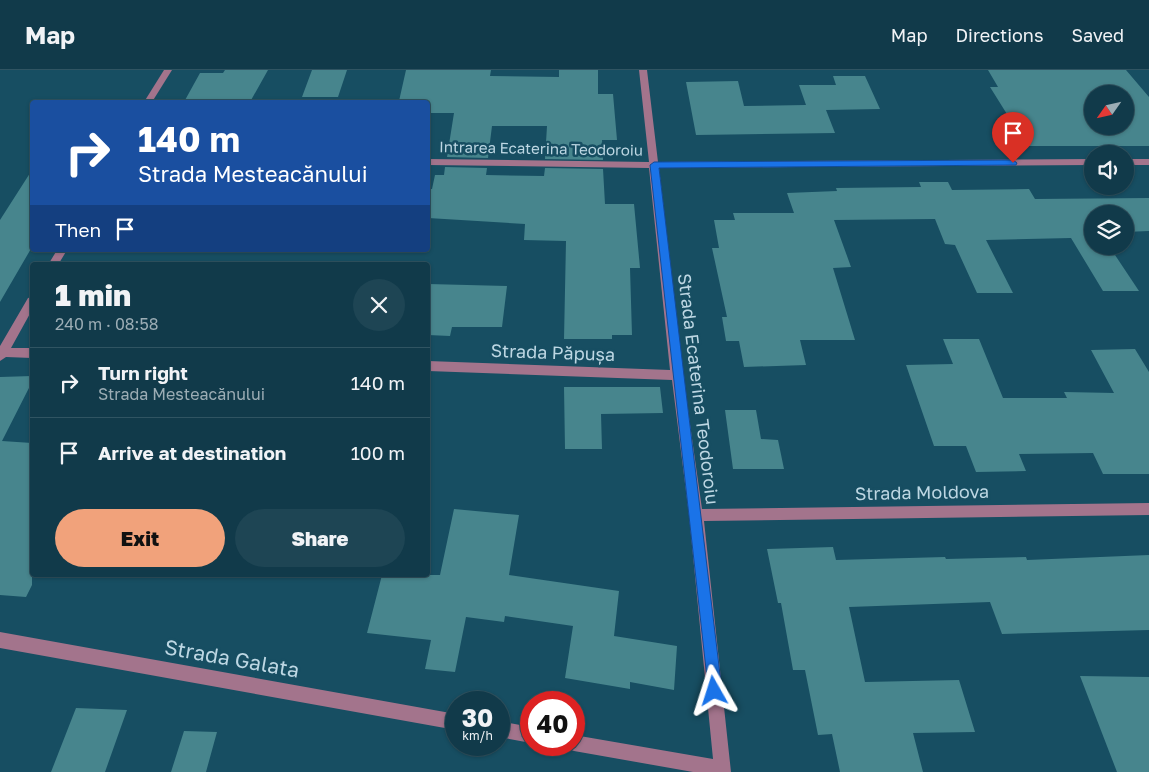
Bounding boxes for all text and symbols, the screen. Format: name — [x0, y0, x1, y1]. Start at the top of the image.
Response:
text: Map — [25, 20, 75, 49]
text: Map — [891, 24, 927, 46]
text: Directions — [955, 24, 1043, 46]
text: Saved — [1071, 24, 1124, 46]
north arrow — [1084, 85, 1134, 135]
map controls — [1084, 85, 1134, 255]
pin — [992, 112, 1034, 163]
text: 140 m — [138, 118, 240, 160]
icon: arrive — [999, 119, 1027, 147]
icon: right — [55, 120, 120, 185]
street label: Intrarea Ecaterina Teodoroiu — [439, 137, 643, 159]
button: sound — [1084, 145, 1134, 195]
text: Strada Mesteacănului — [138, 160, 368, 187]
button: layers — [1084, 205, 1134, 255]
icon: arrive — [111, 215, 139, 243]
text: Then — [55, 218, 101, 241]
street label: Strada Ecaterina Teodoroiu — [674, 272, 724, 506]
text: 1 min — [55, 277, 131, 313]
button: close — [353, 279, 405, 331]
text: 240 m · 08:58 — [55, 314, 158, 334]
street label: Strada Păpușa — [490, 339, 616, 365]
text: Turn right — [98, 361, 188, 384]
icon: right — [55, 369, 83, 397]
text: 140 m — [351, 371, 405, 394]
text: Strada Mesteacănului — [98, 384, 265, 404]
icon: arrive — [55, 439, 83, 467]
text: Arrive at destination — [98, 441, 286, 464]
text: 100 m — [351, 441, 405, 464]
street label: Strada Moldova — [855, 480, 989, 504]
button: Exit — [55, 509, 225, 567]
button: Share — [235, 509, 405, 567]
street label: Strada Galata — [163, 633, 302, 683]
position arrow — [687, 664, 739, 716]
speed limit sign: 40 — [520, 691, 585, 756]
text: 30 — [462, 702, 493, 733]
text: km/h — [462, 728, 493, 743]

